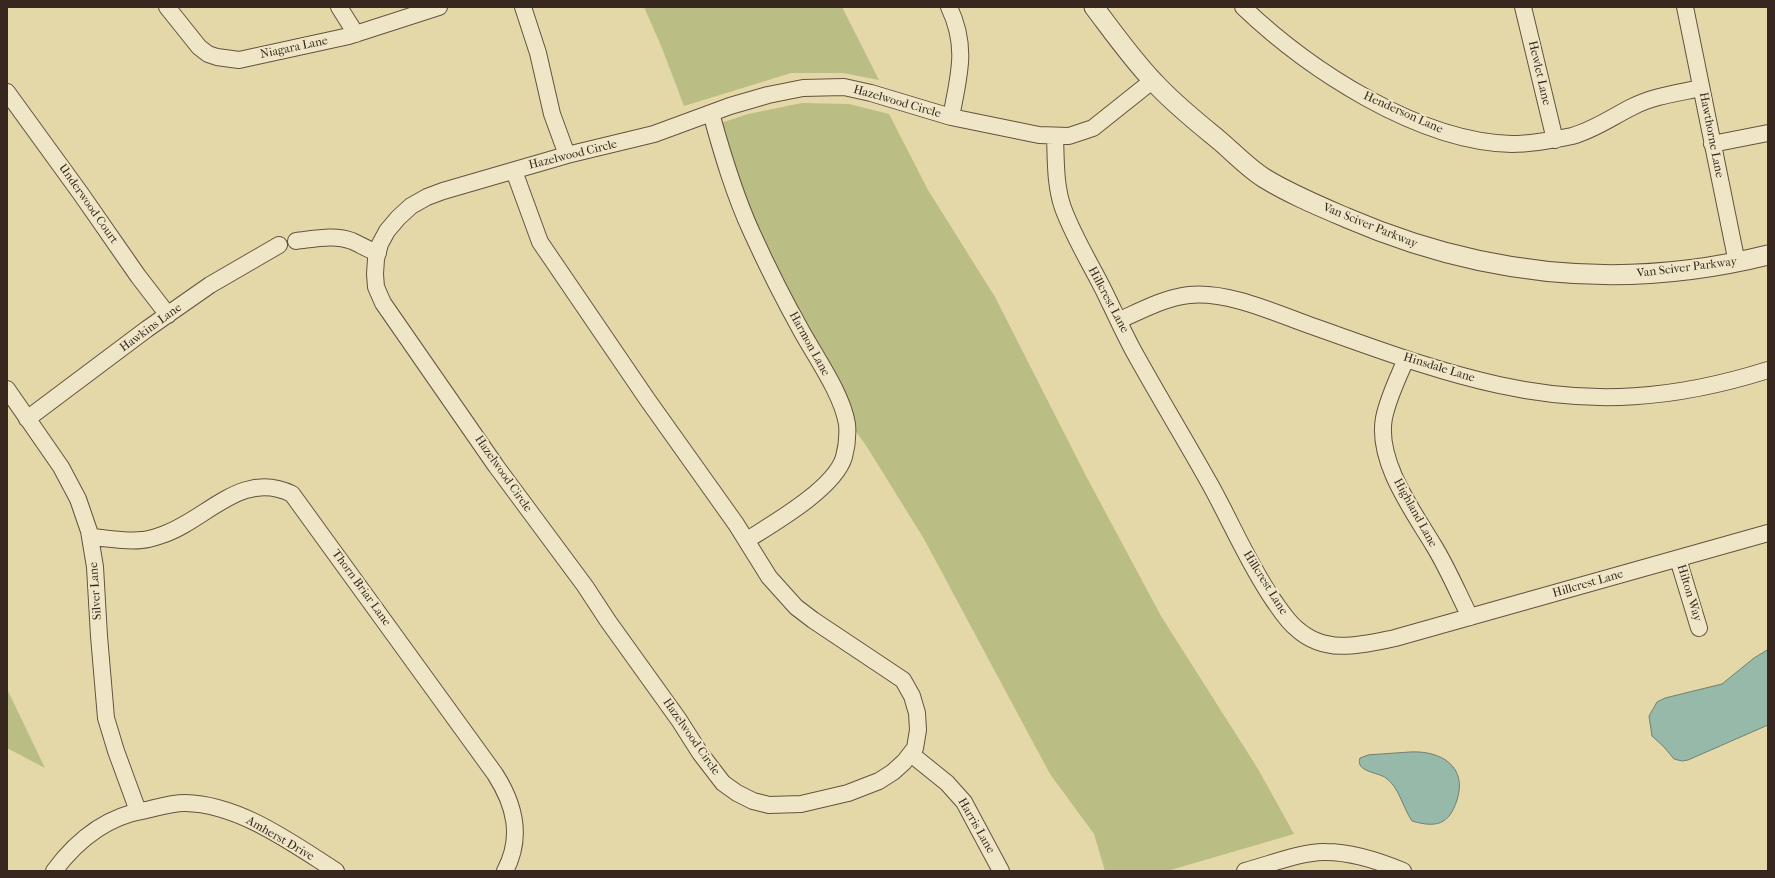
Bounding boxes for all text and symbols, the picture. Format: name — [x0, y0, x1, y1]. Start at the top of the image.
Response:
street label: Niagara Lane — [259, 34, 329, 62]
street label: Hewlet Lane — [1525, 39, 1553, 107]
street label: Hazelwood Circle — [852, 83, 942, 121]
street label: Henderson Lane — [1361, 89, 1445, 137]
street label: Hawthorne Lane — [1696, 91, 1726, 179]
street label: Hazelwood Circle — [527, 137, 619, 173]
street label: Underwood Court — [55, 161, 121, 247]
street label: Van Sciver Parkway — [1321, 200, 1419, 252]
street label: Van Sciver Parkway — [1636, 255, 1738, 281]
street label: Hillcrest Lane — [1085, 264, 1131, 336]
street label: Hawkins Lane — [117, 301, 185, 355]
street label: Harmon Lane — [785, 309, 833, 379]
street label: Hinsdale Lane — [1402, 350, 1476, 386]
street label: Hazelwood Circle — [471, 433, 535, 515]
street label: Highland Lane — [1390, 476, 1440, 550]
street label: Thorn Briar Lane — [328, 547, 394, 629]
street label: Hillcrest Lane — [1240, 548, 1290, 618]
street label: Silver Lane — [87, 562, 105, 620]
street label: Hilton Way — [1674, 563, 1704, 623]
street label: Hillcrest Lane — [1551, 567, 1625, 601]
street label: Hazelwood Circle — [659, 696, 723, 778]
street label: Harris Lane — [954, 796, 998, 856]
street label: Amherst Drive — [243, 814, 317, 864]

